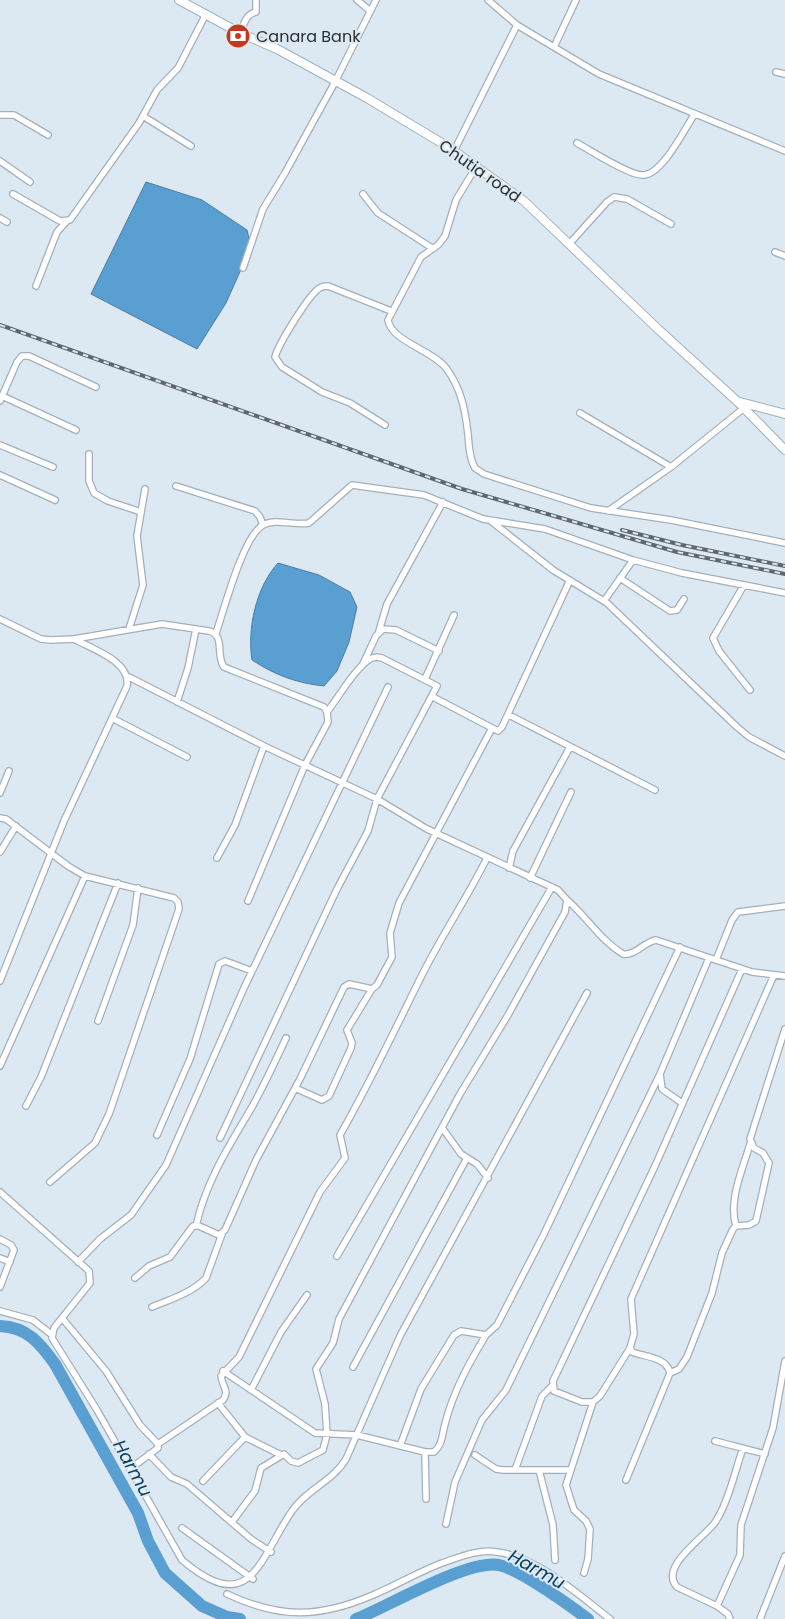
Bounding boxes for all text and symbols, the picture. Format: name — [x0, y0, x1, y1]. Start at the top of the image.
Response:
bank icon: Canara Bank — [225, 23, 251, 49]
place label: Canara Bank — [256, 25, 361, 48]
street label: Chutia road — [434, 134, 526, 208]
water label: Harmu — [107, 1435, 159, 1501]
water label: Harmu — [504, 1543, 570, 1595]

